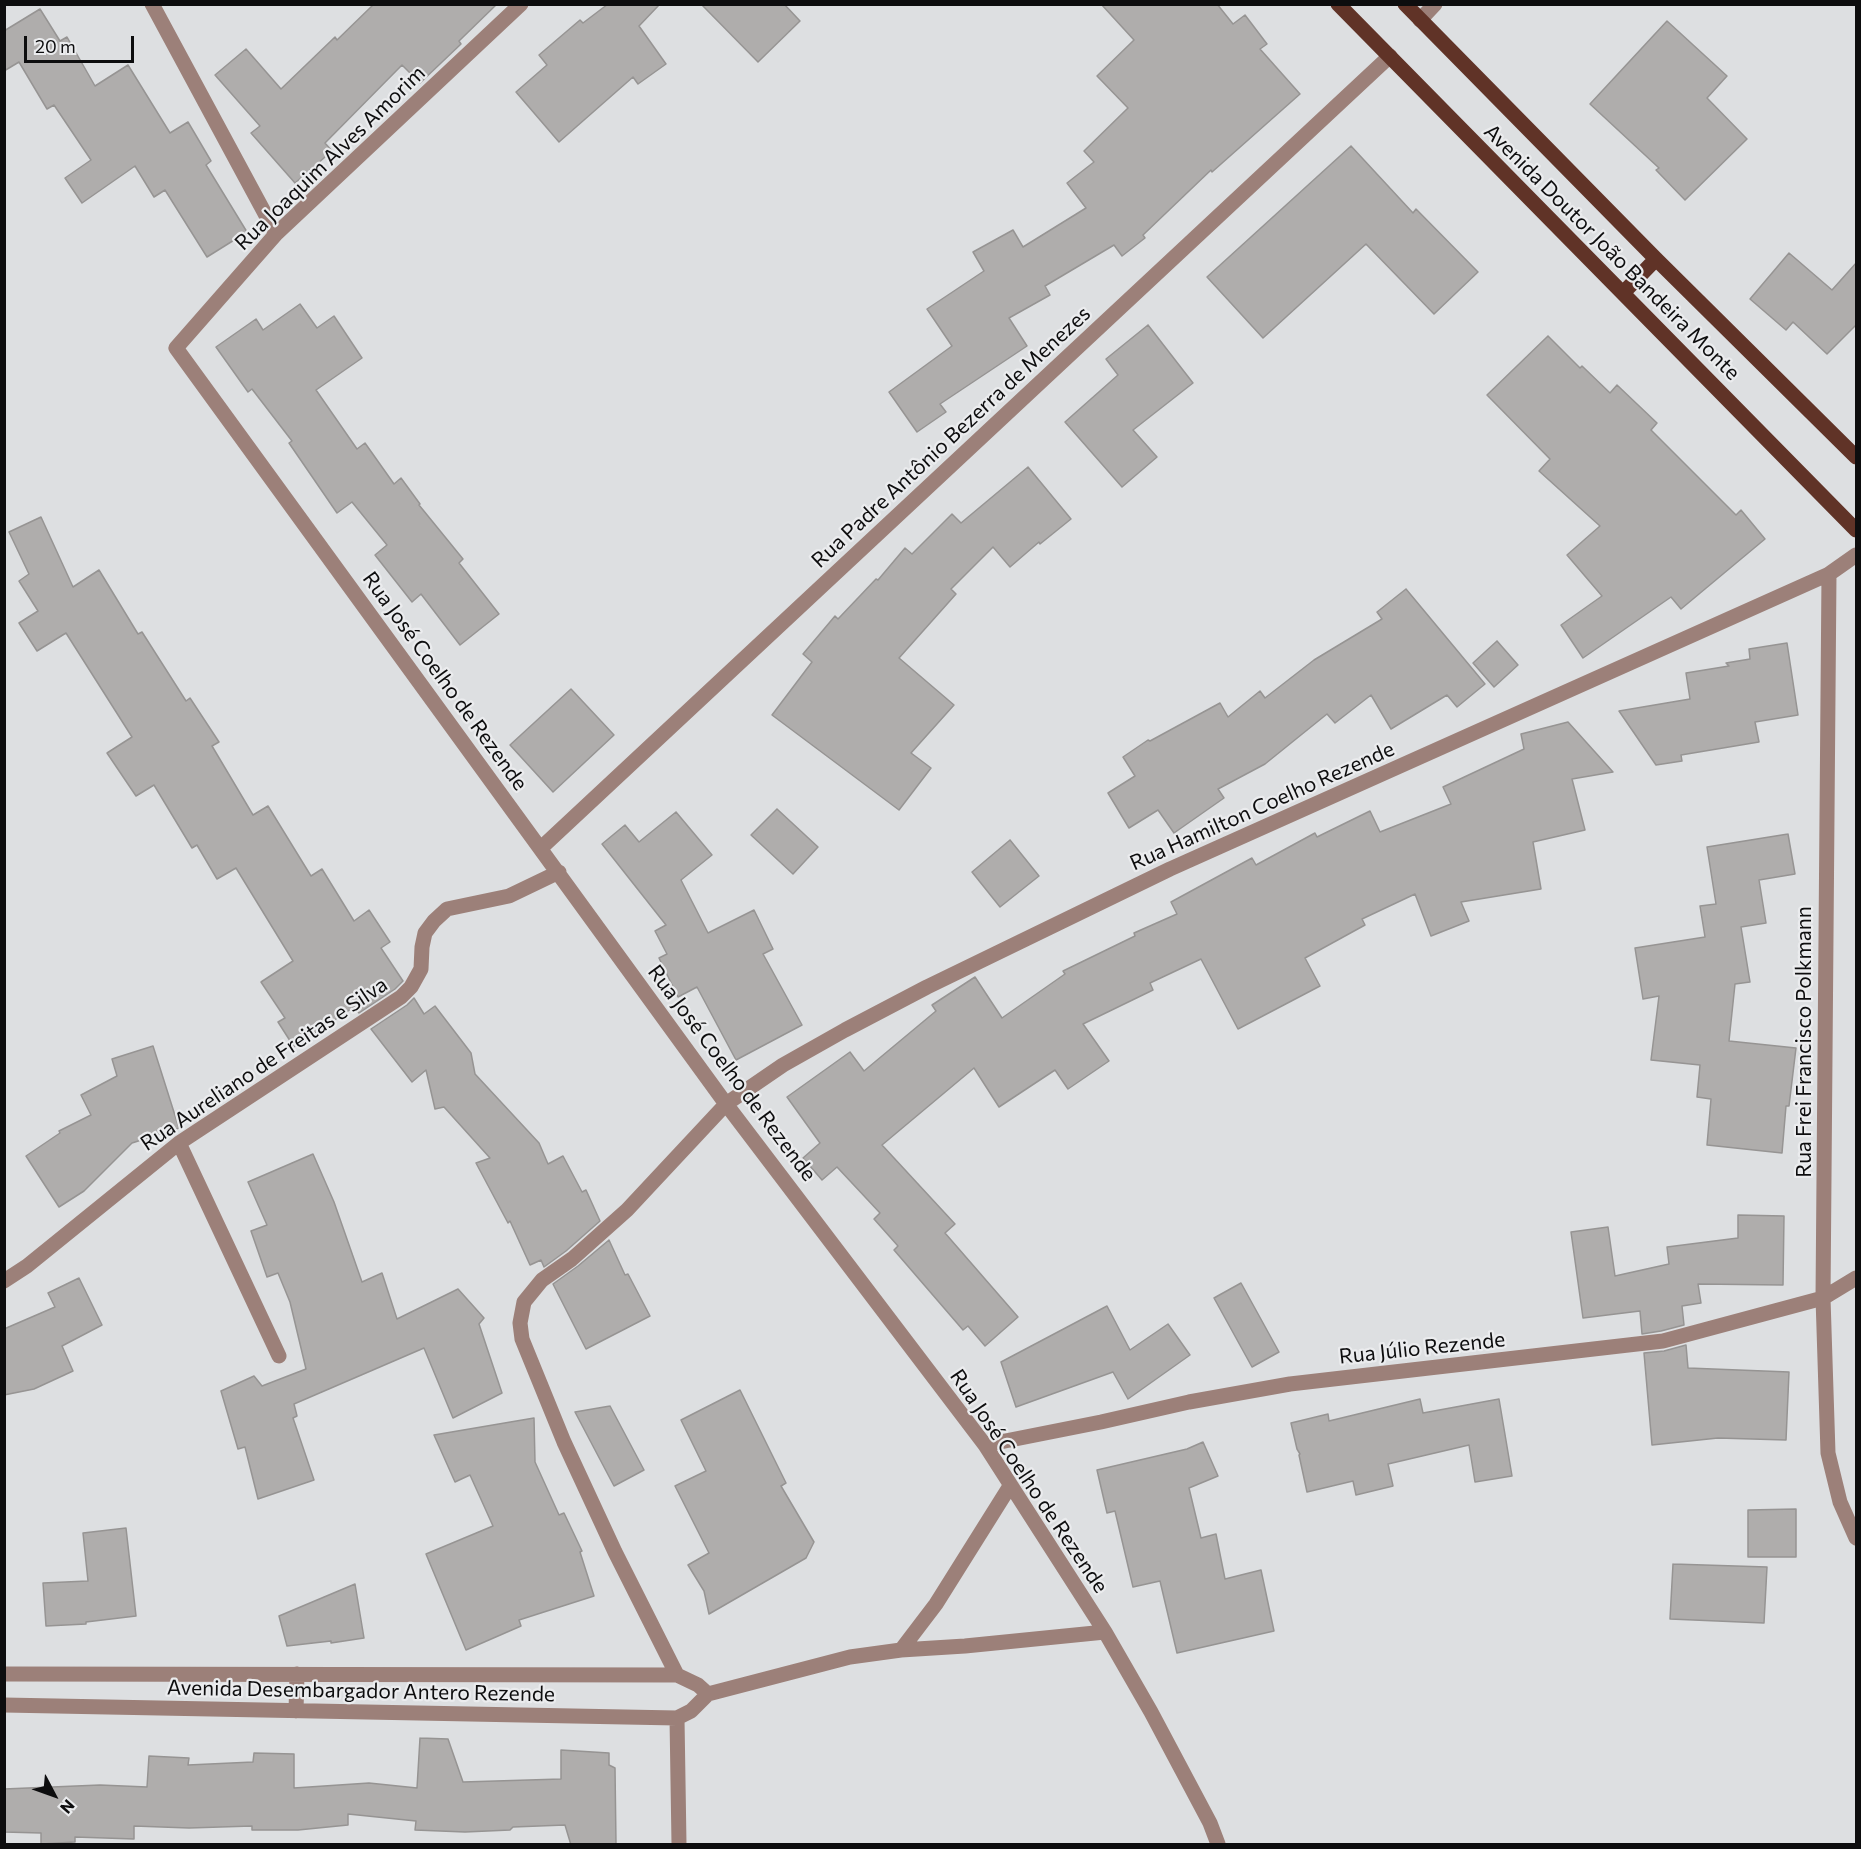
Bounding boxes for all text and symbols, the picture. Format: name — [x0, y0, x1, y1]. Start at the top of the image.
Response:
scale bar — [27, 24, 136, 62]
text: 20 m — [35, 35, 76, 57]
street label: Rua Joaquim Alves Amorim — [230, 61, 430, 255]
street label: Avenida Doutor João Bandeira Monte — [1479, 119, 1745, 385]
street label: Rua Padre Antônio Bezerra de Menezes — [806, 301, 1096, 573]
street label: Rua José Coelho de Rezende — [357, 567, 533, 795]
street label: Rua Hamilton Coelho Rezende — [1126, 736, 1398, 876]
street label: Rua Frei Francisco Polkmann — [1791, 906, 1817, 1178]
street label: Rua José Coelho de Rezende — [642, 960, 822, 1186]
street label: Rua Aureliano de Freitas e Silva — [136, 972, 392, 1156]
street label: Rua Júlio Rezende — [1338, 1327, 1506, 1369]
street label: Rua José Coelho de Rezende — [945, 1364, 1113, 1598]
street label: Avenida Desembargador Antero Rezende — [167, 1675, 555, 1707]
north arrow — [24, 1765, 84, 1825]
text: N — [57, 1796, 79, 1818]

